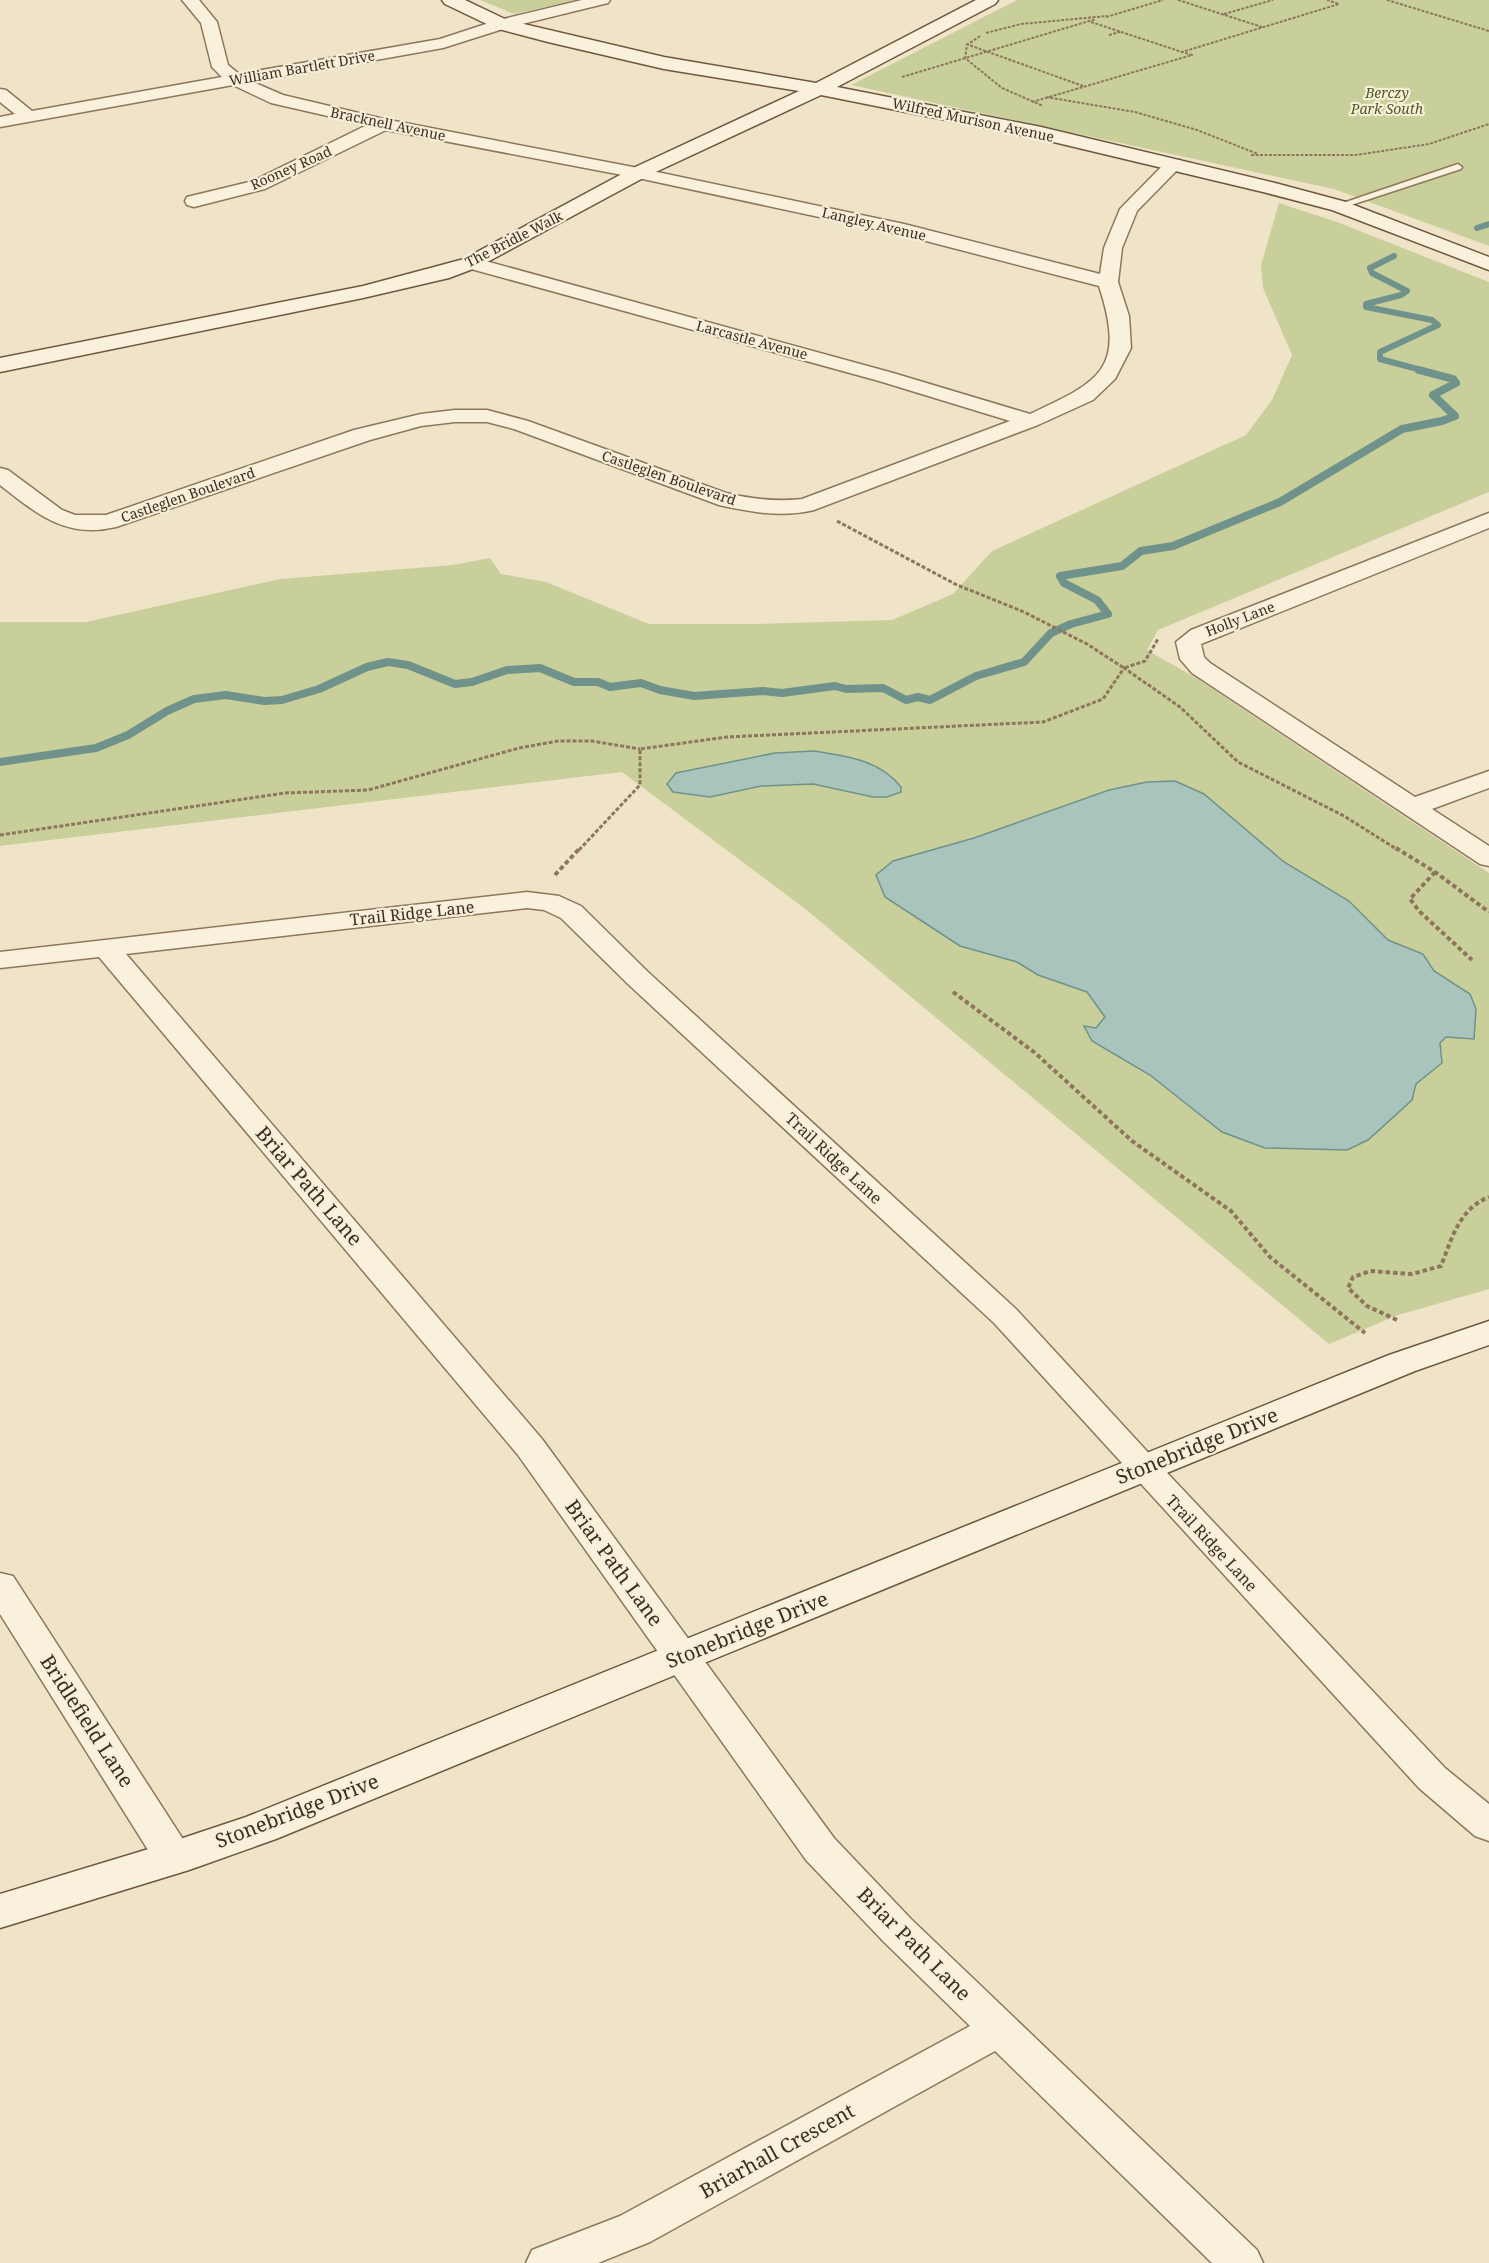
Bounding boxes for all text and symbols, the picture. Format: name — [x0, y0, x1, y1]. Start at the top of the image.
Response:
street label: William Bartlett Drive — [227, 45, 376, 90]
park label: Berczy Park South — [1350, 83, 1424, 118]
street label: Wilfred Murison Avenue — [890, 93, 1056, 146]
street label: Bracknell Avenue — [329, 102, 447, 145]
street label: Rooney Road — [247, 141, 335, 194]
street label: Langley Avenue — [820, 202, 928, 245]
street label: The Bridle Walk — [462, 205, 566, 271]
street label: Larcastle Avenue — [694, 315, 810, 364]
street label: Castleglen Boulevard — [600, 446, 739, 510]
street label: Castleglen Boulevard — [118, 463, 258, 526]
street label: Holly Lane — [1203, 597, 1277, 640]
street label: Trail Ridge Lane — [349, 896, 475, 930]
street label: Trail Ridge Lane — [781, 1107, 887, 1209]
street label: Briar Path Lane — [250, 1120, 369, 1251]
street label: Stonebridge Drive — [1112, 1401, 1282, 1490]
street label: Trail Ridge Lane — [1161, 1490, 1263, 1596]
street label: Briar Path Lane — [559, 1494, 670, 1631]
street label: Stonebridge Drive — [662, 1585, 832, 1674]
street label: Bridlefield Lane — [34, 1649, 140, 1792]
street label: Stonebridge Drive — [211, 1767, 382, 1854]
street label: Briar Path Lane — [852, 1881, 977, 2006]
street label: Briarhall Crescent — [695, 2097, 859, 2204]

